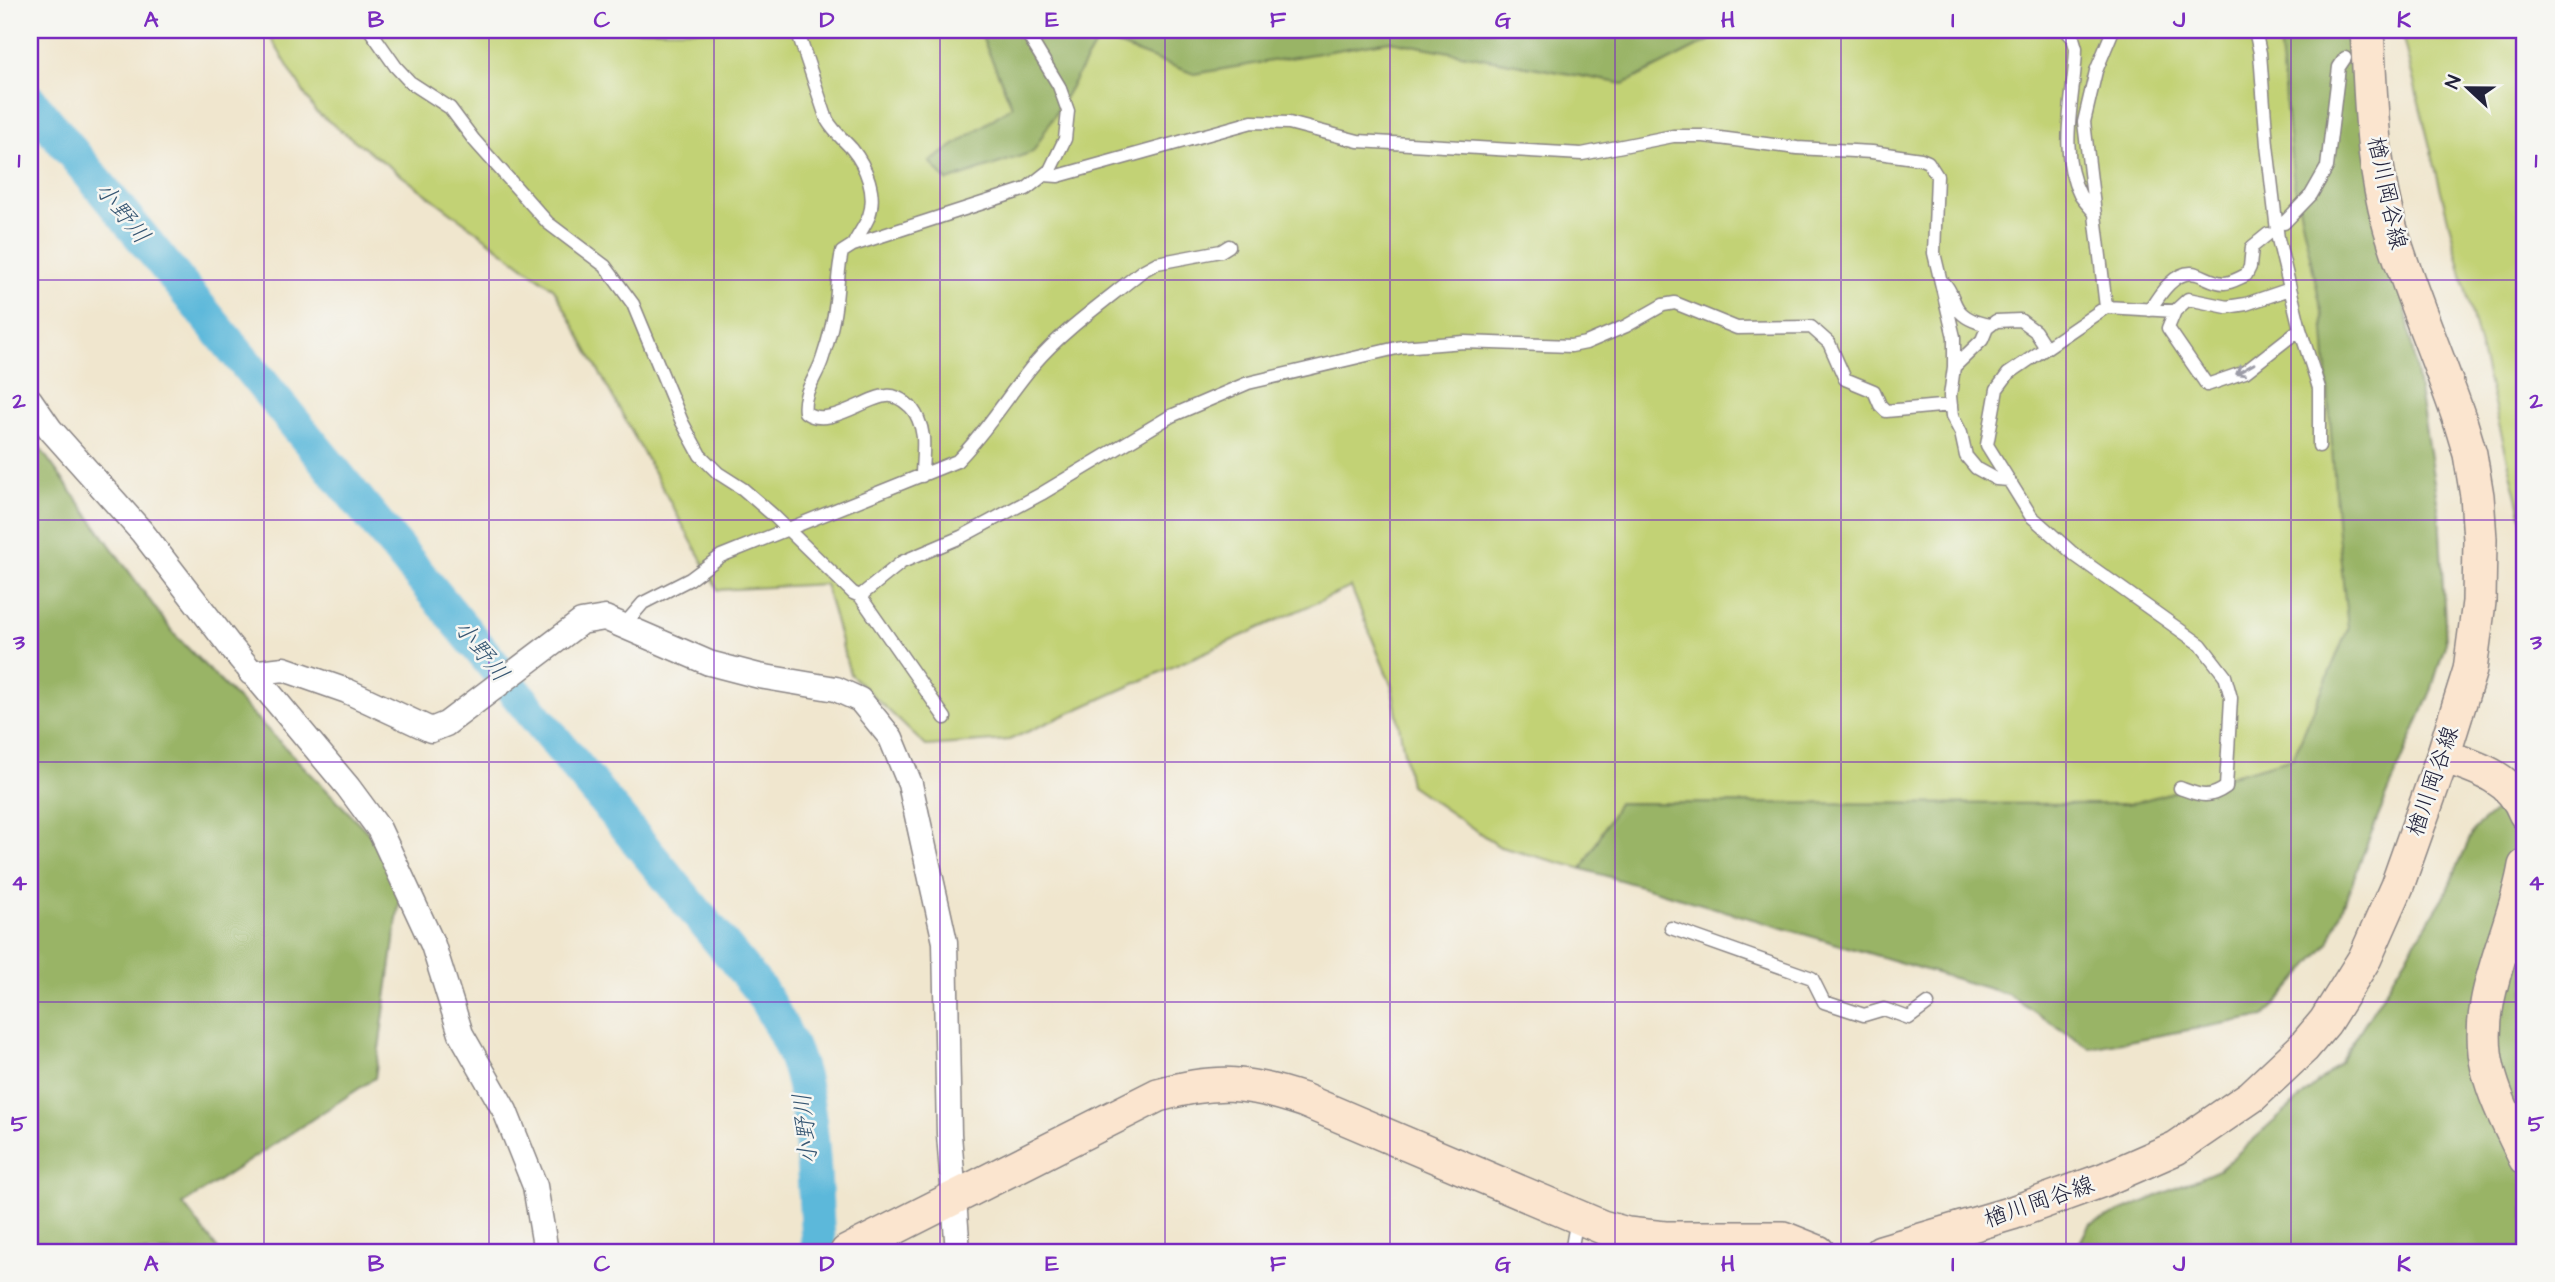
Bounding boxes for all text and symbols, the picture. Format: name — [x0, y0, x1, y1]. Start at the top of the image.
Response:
text: A — [144, 4, 159, 36]
text: B — [368, 4, 385, 36]
text: C — [594, 4, 611, 36]
text: D — [820, 4, 835, 36]
text: E — [1045, 4, 1059, 36]
text: F — [1270, 4, 1287, 36]
text: G — [1495, 4, 1511, 36]
text: H — [1721, 4, 1735, 36]
text: I — [1951, 4, 1955, 36]
text: J — [2172, 4, 2186, 36]
text: K — [2397, 4, 2412, 36]
north arrow — [2432, 52, 2502, 122]
text: N — [2439, 72, 2468, 93]
street label: 楢川岡谷線 — [2359, 133, 2415, 253]
text: 1 — [18, 144, 21, 176]
text: 1 — [2535, 144, 2538, 176]
water label: 小野川 — [86, 174, 158, 252]
one-way arrow — [2236, 362, 2256, 376]
text: 2 — [11, 385, 26, 417]
text: 2 — [2528, 385, 2543, 417]
water label: 小野川 — [445, 612, 517, 690]
text: 3 — [12, 626, 25, 658]
text: 3 — [2529, 626, 2542, 658]
street label: 楢川岡谷線 — [2399, 721, 2467, 841]
text: 4 — [11, 867, 27, 899]
text: 4 — [2528, 867, 2544, 899]
water label: 小野川 — [785, 1091, 827, 1167]
text: 5 — [11, 1108, 28, 1140]
text: 5 — [2528, 1108, 2545, 1140]
street label: 楢川岡谷線 — [1979, 1168, 2099, 1236]
text: A — [144, 1248, 159, 1280]
text: B — [368, 1248, 385, 1280]
text: C — [594, 1248, 611, 1280]
text: D — [820, 1248, 835, 1280]
text: E — [1045, 1248, 1059, 1280]
text: F — [1270, 1248, 1287, 1280]
text: G — [1495, 1248, 1511, 1280]
text: H — [1721, 1248, 1735, 1280]
text: I — [1951, 1248, 1955, 1280]
text: J — [2172, 1248, 2186, 1280]
text: K — [2397, 1248, 2412, 1280]

